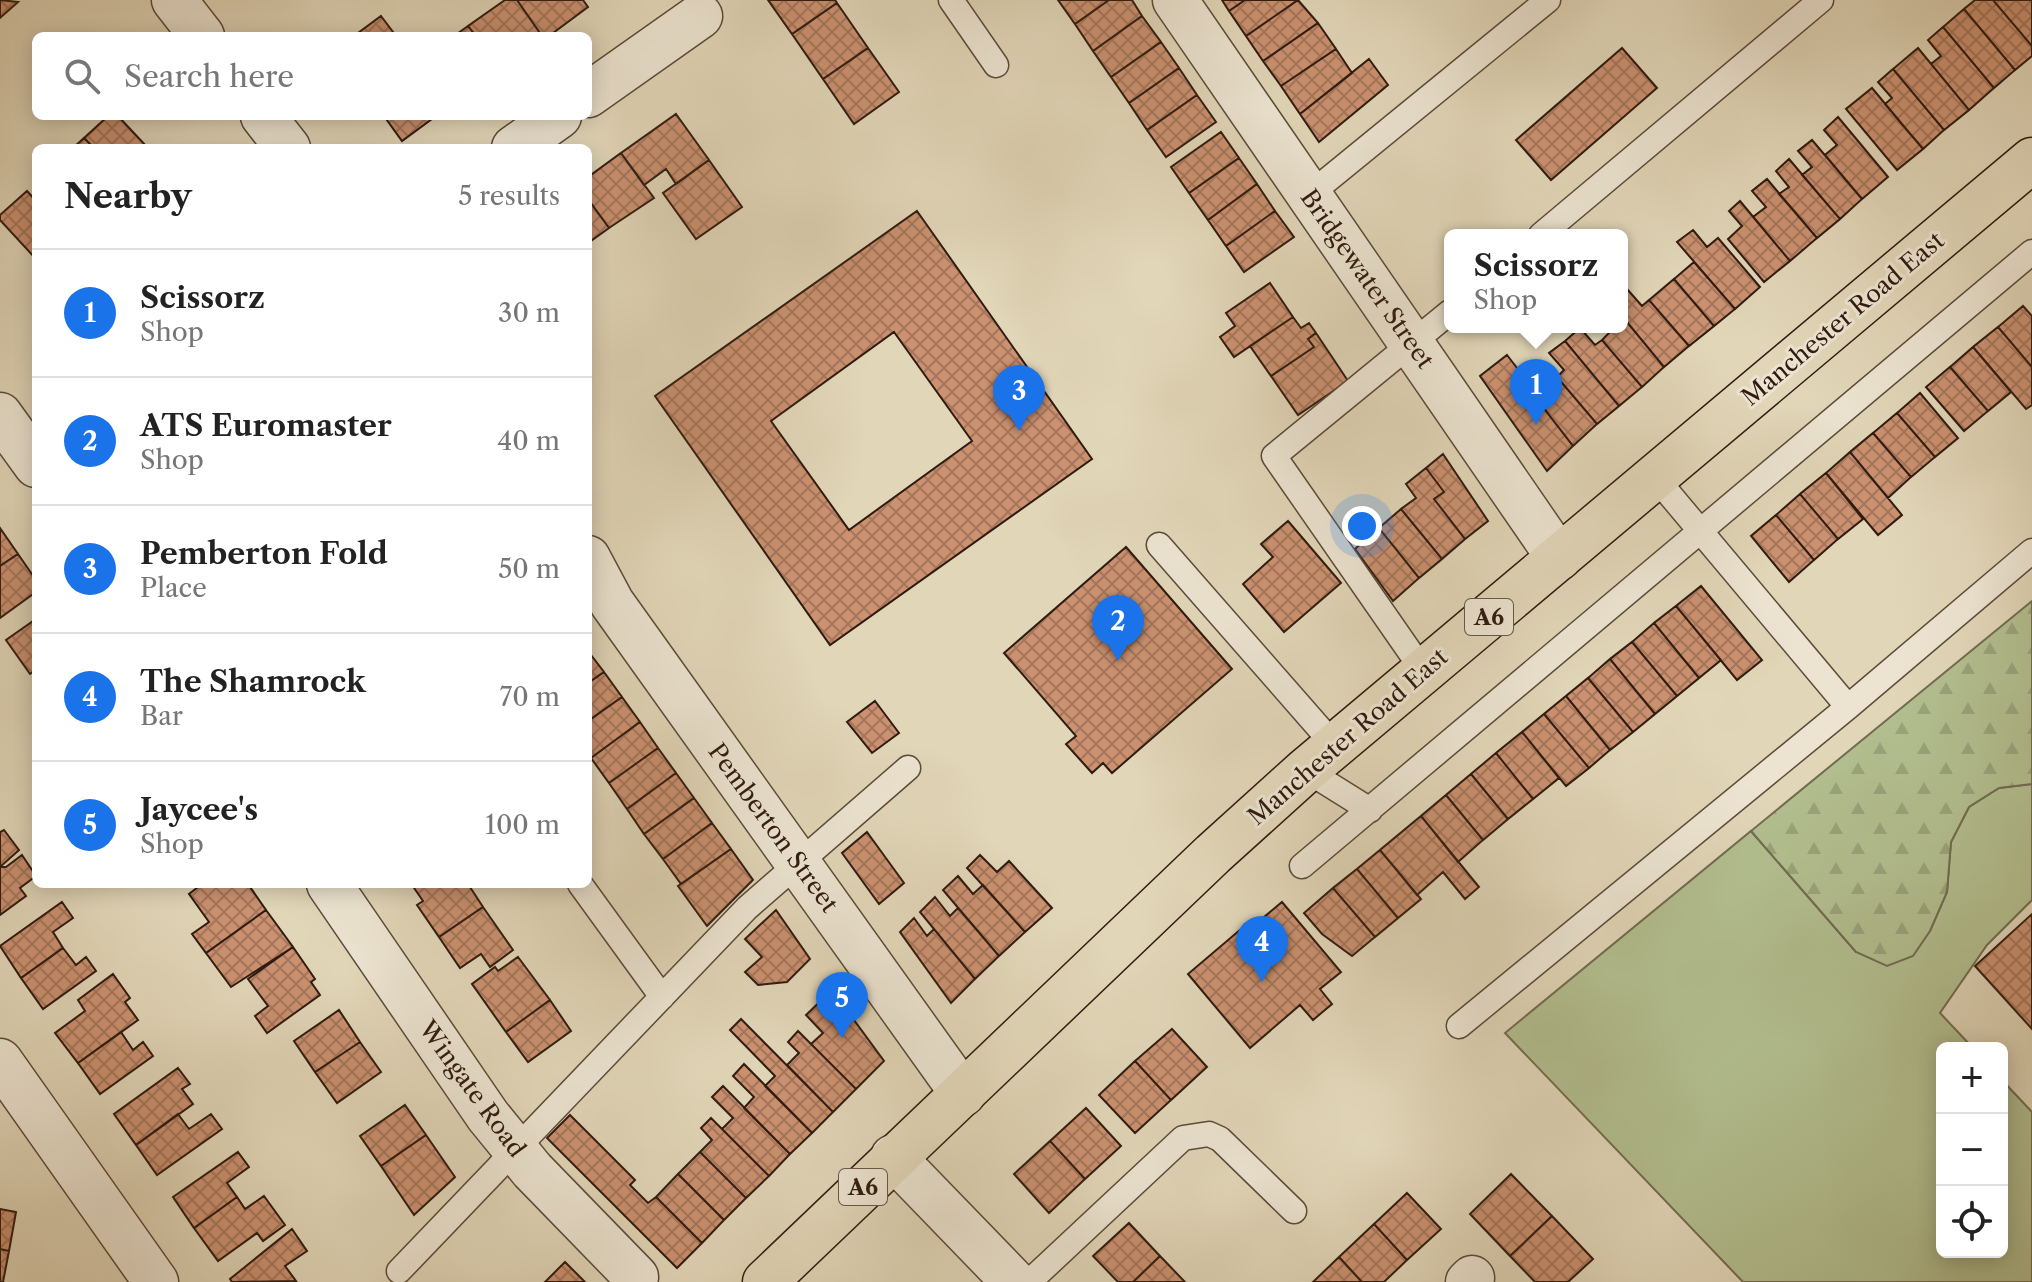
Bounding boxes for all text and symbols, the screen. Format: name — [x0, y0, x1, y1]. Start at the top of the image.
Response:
search box — [32, 32, 592, 120]
icon: search — [60, 54, 104, 98]
text: Search here — [124, 58, 294, 95]
text: Nearby — [64, 175, 192, 217]
text: 5 results — [458, 180, 560, 212]
street label: Bridgewater Street — [1295, 184, 1440, 374]
street label: Manchester Road East — [1736, 225, 1950, 412]
popup — [1444, 229, 1628, 333]
text: Scissorz — [1474, 247, 1598, 284]
text: Scissorz — [140, 279, 265, 316]
text: Shop — [1474, 284, 1537, 316]
text: 1 — [84, 297, 96, 329]
text: 30 m — [498, 297, 560, 329]
text: Shop — [140, 316, 204, 348]
pin: 1 — [1510, 359, 1562, 425]
pin: 3 — [993, 365, 1045, 431]
text: ATS Euromaster — [140, 407, 392, 444]
text: 2 — [82, 425, 98, 457]
text: 40 m — [497, 425, 560, 457]
text: Shop — [140, 444, 204, 476]
your location — [1342, 506, 1382, 546]
text: Pemberton Fold — [140, 535, 388, 572]
text: 3 — [83, 553, 97, 585]
text: 50 m — [498, 553, 560, 585]
text: Place — [140, 572, 207, 604]
pin: 2 — [1092, 595, 1144, 661]
road number: A6 — [1465, 599, 1513, 635]
street label: Manchester Road East — [1242, 642, 1454, 831]
text: The Shamrock — [140, 663, 366, 700]
text: 4 — [82, 681, 98, 713]
text: 70 m — [500, 681, 560, 713]
text: Bar — [140, 700, 183, 732]
street label: Pemberton Street — [702, 738, 845, 918]
text: Jaycee's — [140, 791, 258, 828]
text: 5 — [83, 809, 97, 841]
text: 100 m — [485, 809, 560, 841]
text: Shop — [140, 828, 204, 860]
pin: 4 — [1236, 916, 1288, 982]
pin: 5 — [816, 972, 868, 1038]
street label: Wingate Road — [413, 1014, 532, 1163]
map controls — [1936, 1042, 2008, 1258]
button: + — [1936, 1042, 2008, 1114]
button: − — [1936, 1114, 2008, 1186]
road number: A6 — [839, 1169, 887, 1205]
button: locate — [1936, 1186, 2008, 1258]

